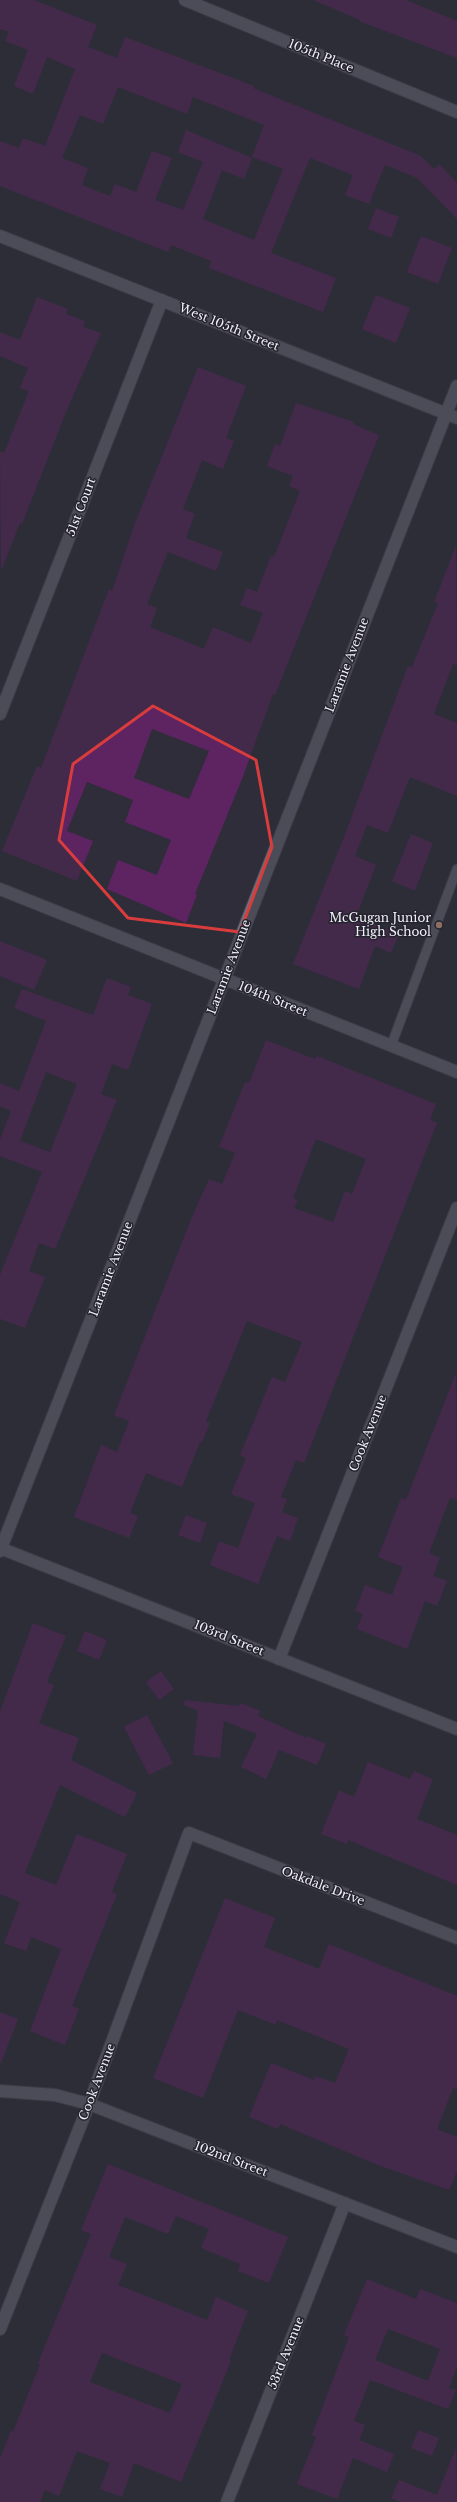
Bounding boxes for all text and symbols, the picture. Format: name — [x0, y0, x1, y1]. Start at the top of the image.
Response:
street label: 105th Place — [286, 36, 356, 75]
street label: West 105th Street — [176, 299, 282, 354]
street label: 51st Court — [63, 475, 99, 538]
street label: Laramie Avenue — [322, 615, 372, 714]
place label: McGugan Junior High School — [329, 910, 431, 939]
street label: Laramie Avenue — [204, 917, 254, 1016]
marker: McGugan Junior High School — [434, 920, 444, 930]
street label: 104th Street — [236, 978, 310, 1019]
street label: Laramie Avenue — [86, 1219, 136, 1318]
street label: Cook Avenue — [345, 1392, 390, 1473]
street label: 103rd Street — [192, 1617, 267, 1659]
street label: Oakdale Drive — [279, 1863, 367, 1908]
street label: Cook Avenue — [75, 2041, 118, 2122]
street label: 102nd Street — [192, 2138, 270, 2180]
street label: 53rd Avenue — [264, 2314, 307, 2391]

